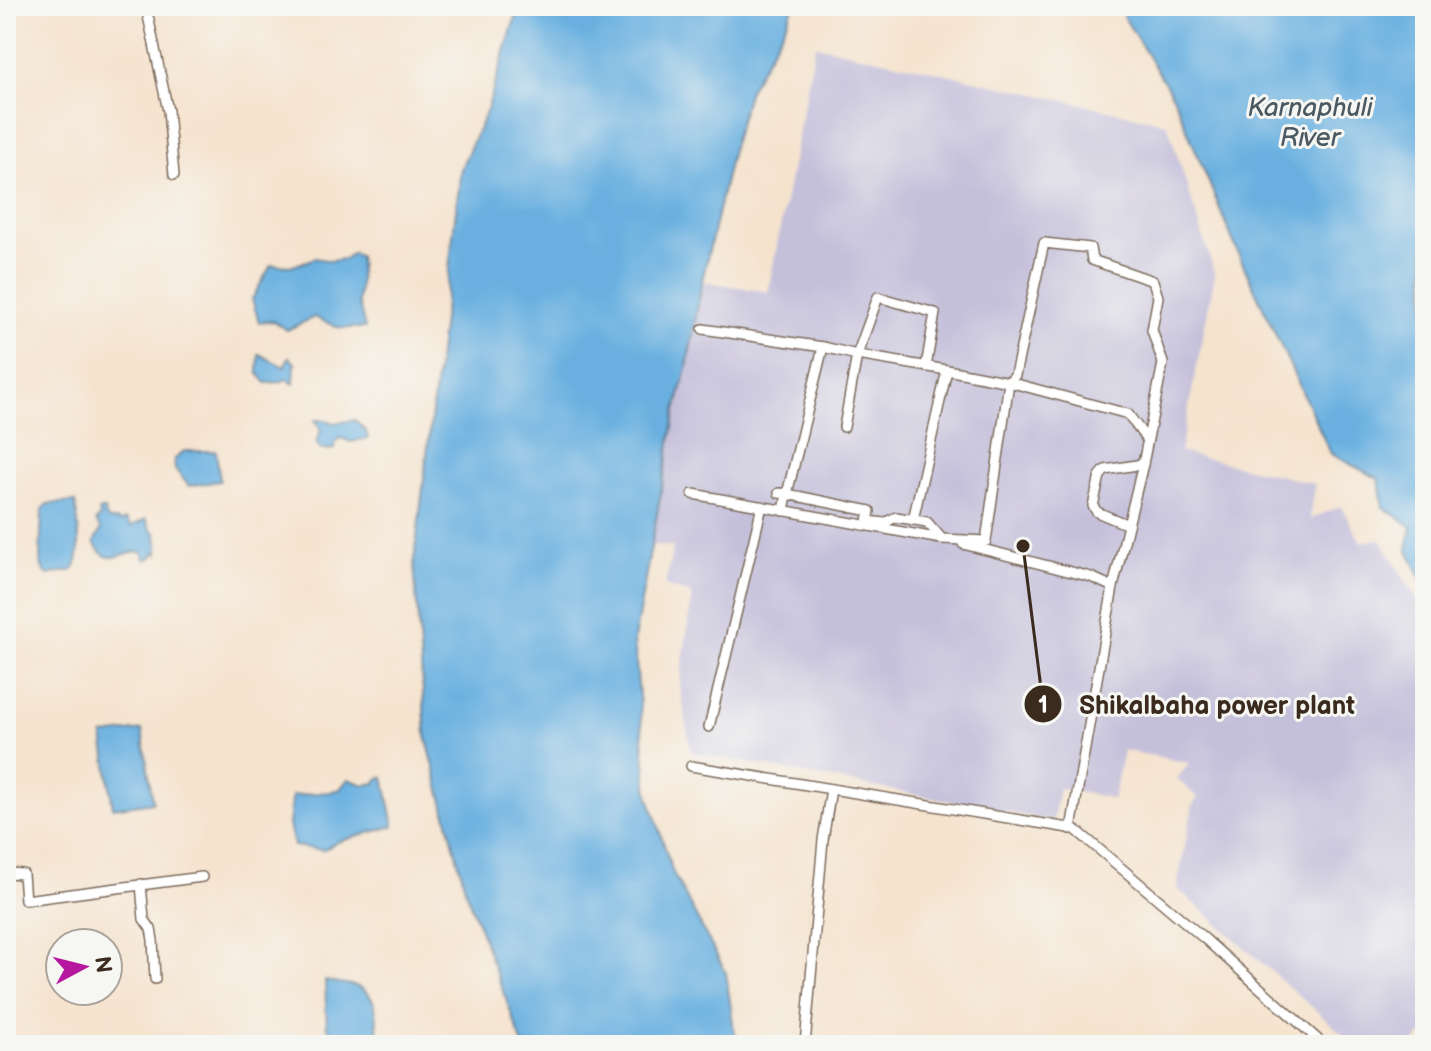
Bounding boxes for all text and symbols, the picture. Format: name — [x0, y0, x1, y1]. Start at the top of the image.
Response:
water label: Karnaphuli River — [1247, 93, 1374, 154]
callout: Shikalbaha power plant — [1023, 679, 1371, 729]
text: 1 — [1038, 691, 1048, 720]
text: Shikalbaha power plant — [1079, 691, 1355, 722]
north arrow — [44, 927, 124, 1007]
text: N — [88, 955, 117, 975]

